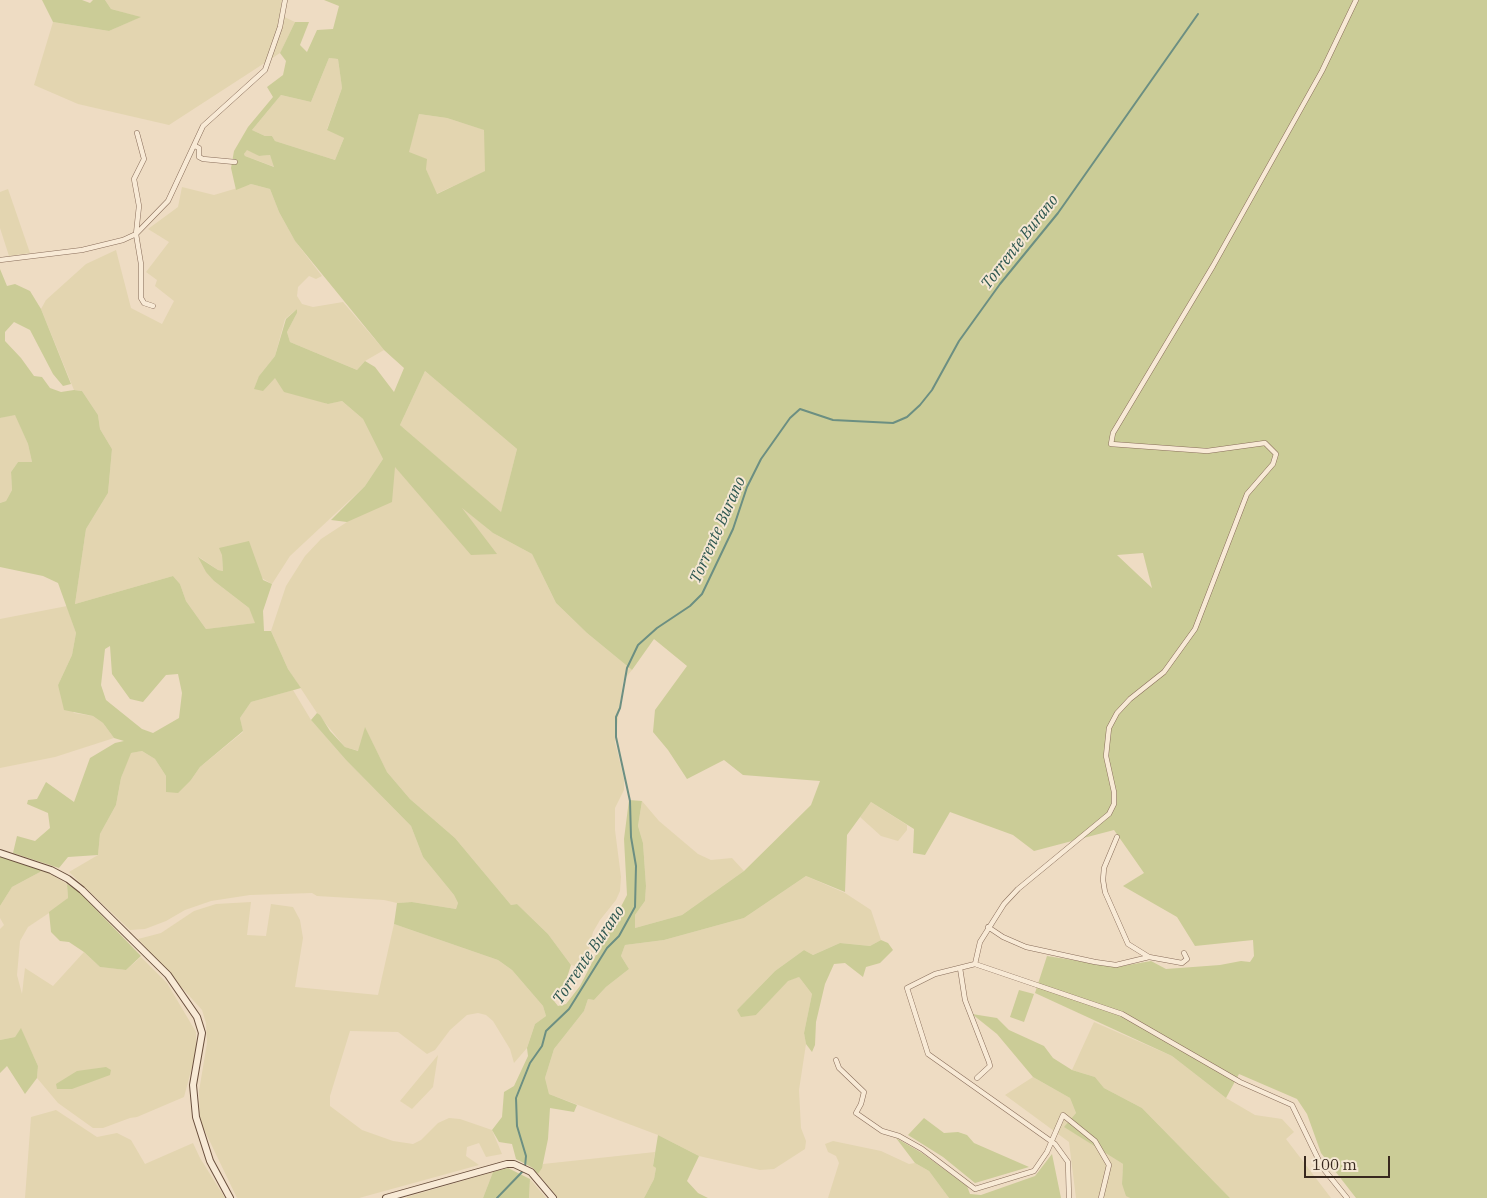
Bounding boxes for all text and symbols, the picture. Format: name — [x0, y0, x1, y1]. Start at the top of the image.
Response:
water label: Torrente Burano — [977, 191, 1063, 293]
water label: Torrente Burano — [686, 474, 750, 586]
water label: Torrente Burano — [549, 902, 629, 1008]
scale bar — [1307, 1146, 1393, 1178]
text: 100 m — [1312, 1155, 1357, 1174]

